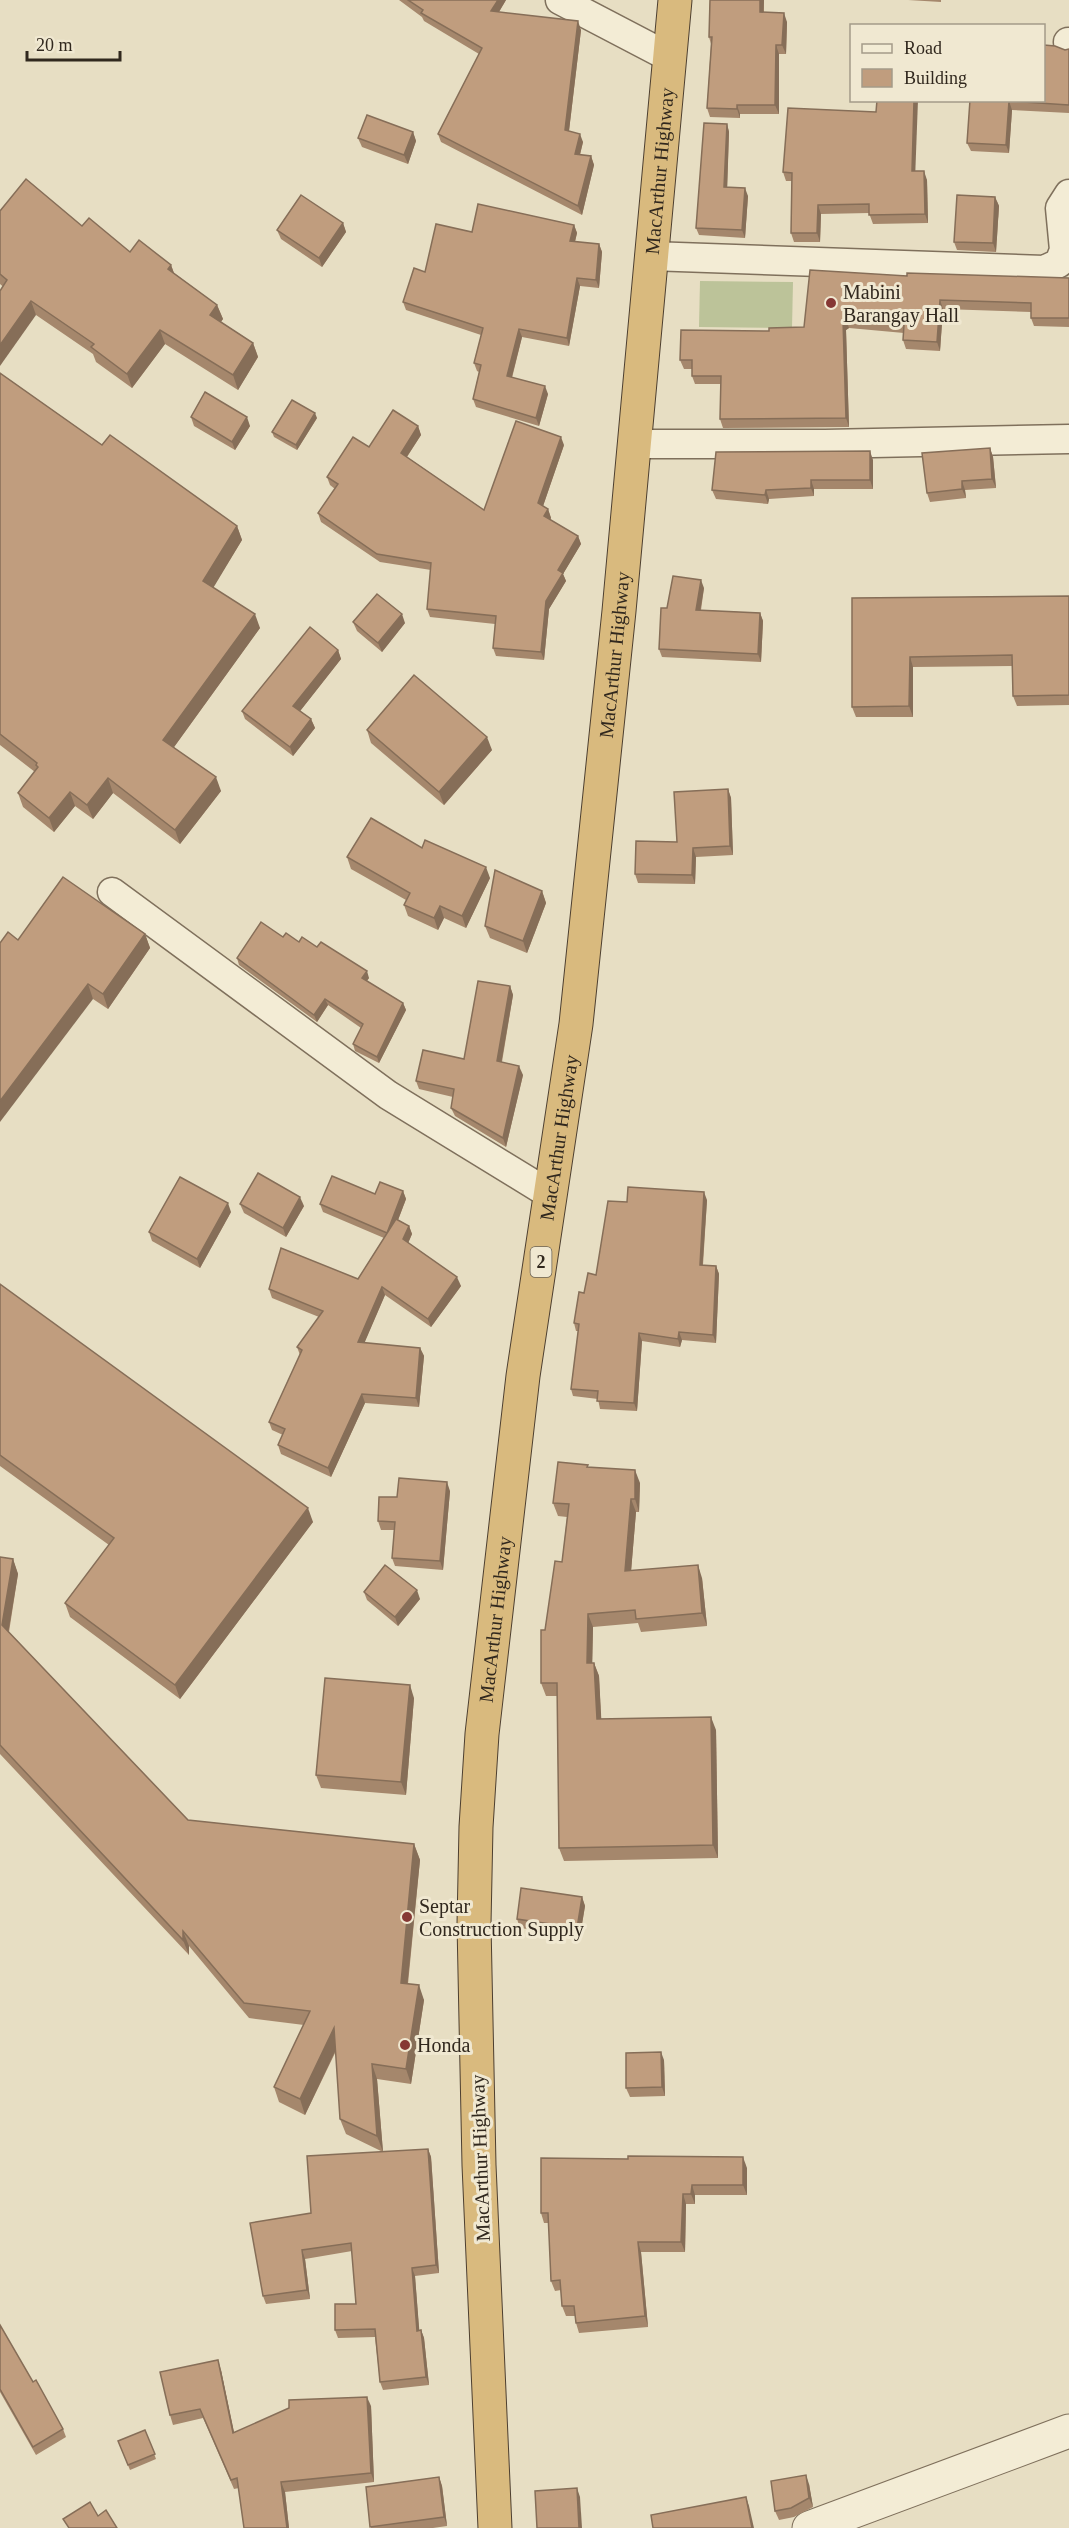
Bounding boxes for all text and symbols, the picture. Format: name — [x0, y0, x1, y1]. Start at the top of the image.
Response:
scale bar — [27, 24, 120, 62]
legend — [850, 24, 1045, 102]
text: 20 m — [36, 35, 73, 55]
text: Road — [904, 38, 942, 58]
text: Building — [904, 68, 967, 88]
street label: MacArthur Highway — [641, 87, 679, 255]
place label: Mabini Barangay Hall — [843, 281, 960, 327]
marker: Mabini Barangay Hall — [824, 296, 838, 310]
street label: MacArthur Highway — [595, 571, 635, 739]
street label: MacArthur Highway — [536, 1053, 583, 1222]
road number: 2 — [530, 1247, 552, 1277]
street label: MacArthur Highway — [475, 1535, 517, 1704]
place label: Septar Construction Supply — [419, 1895, 584, 1941]
marker: Septar Construction Supply — [400, 1910, 414, 1924]
place label: Honda — [417, 2034, 470, 2056]
marker: Honda — [398, 2038, 412, 2052]
street label: MacArthur Highway — [466, 2074, 495, 2242]

